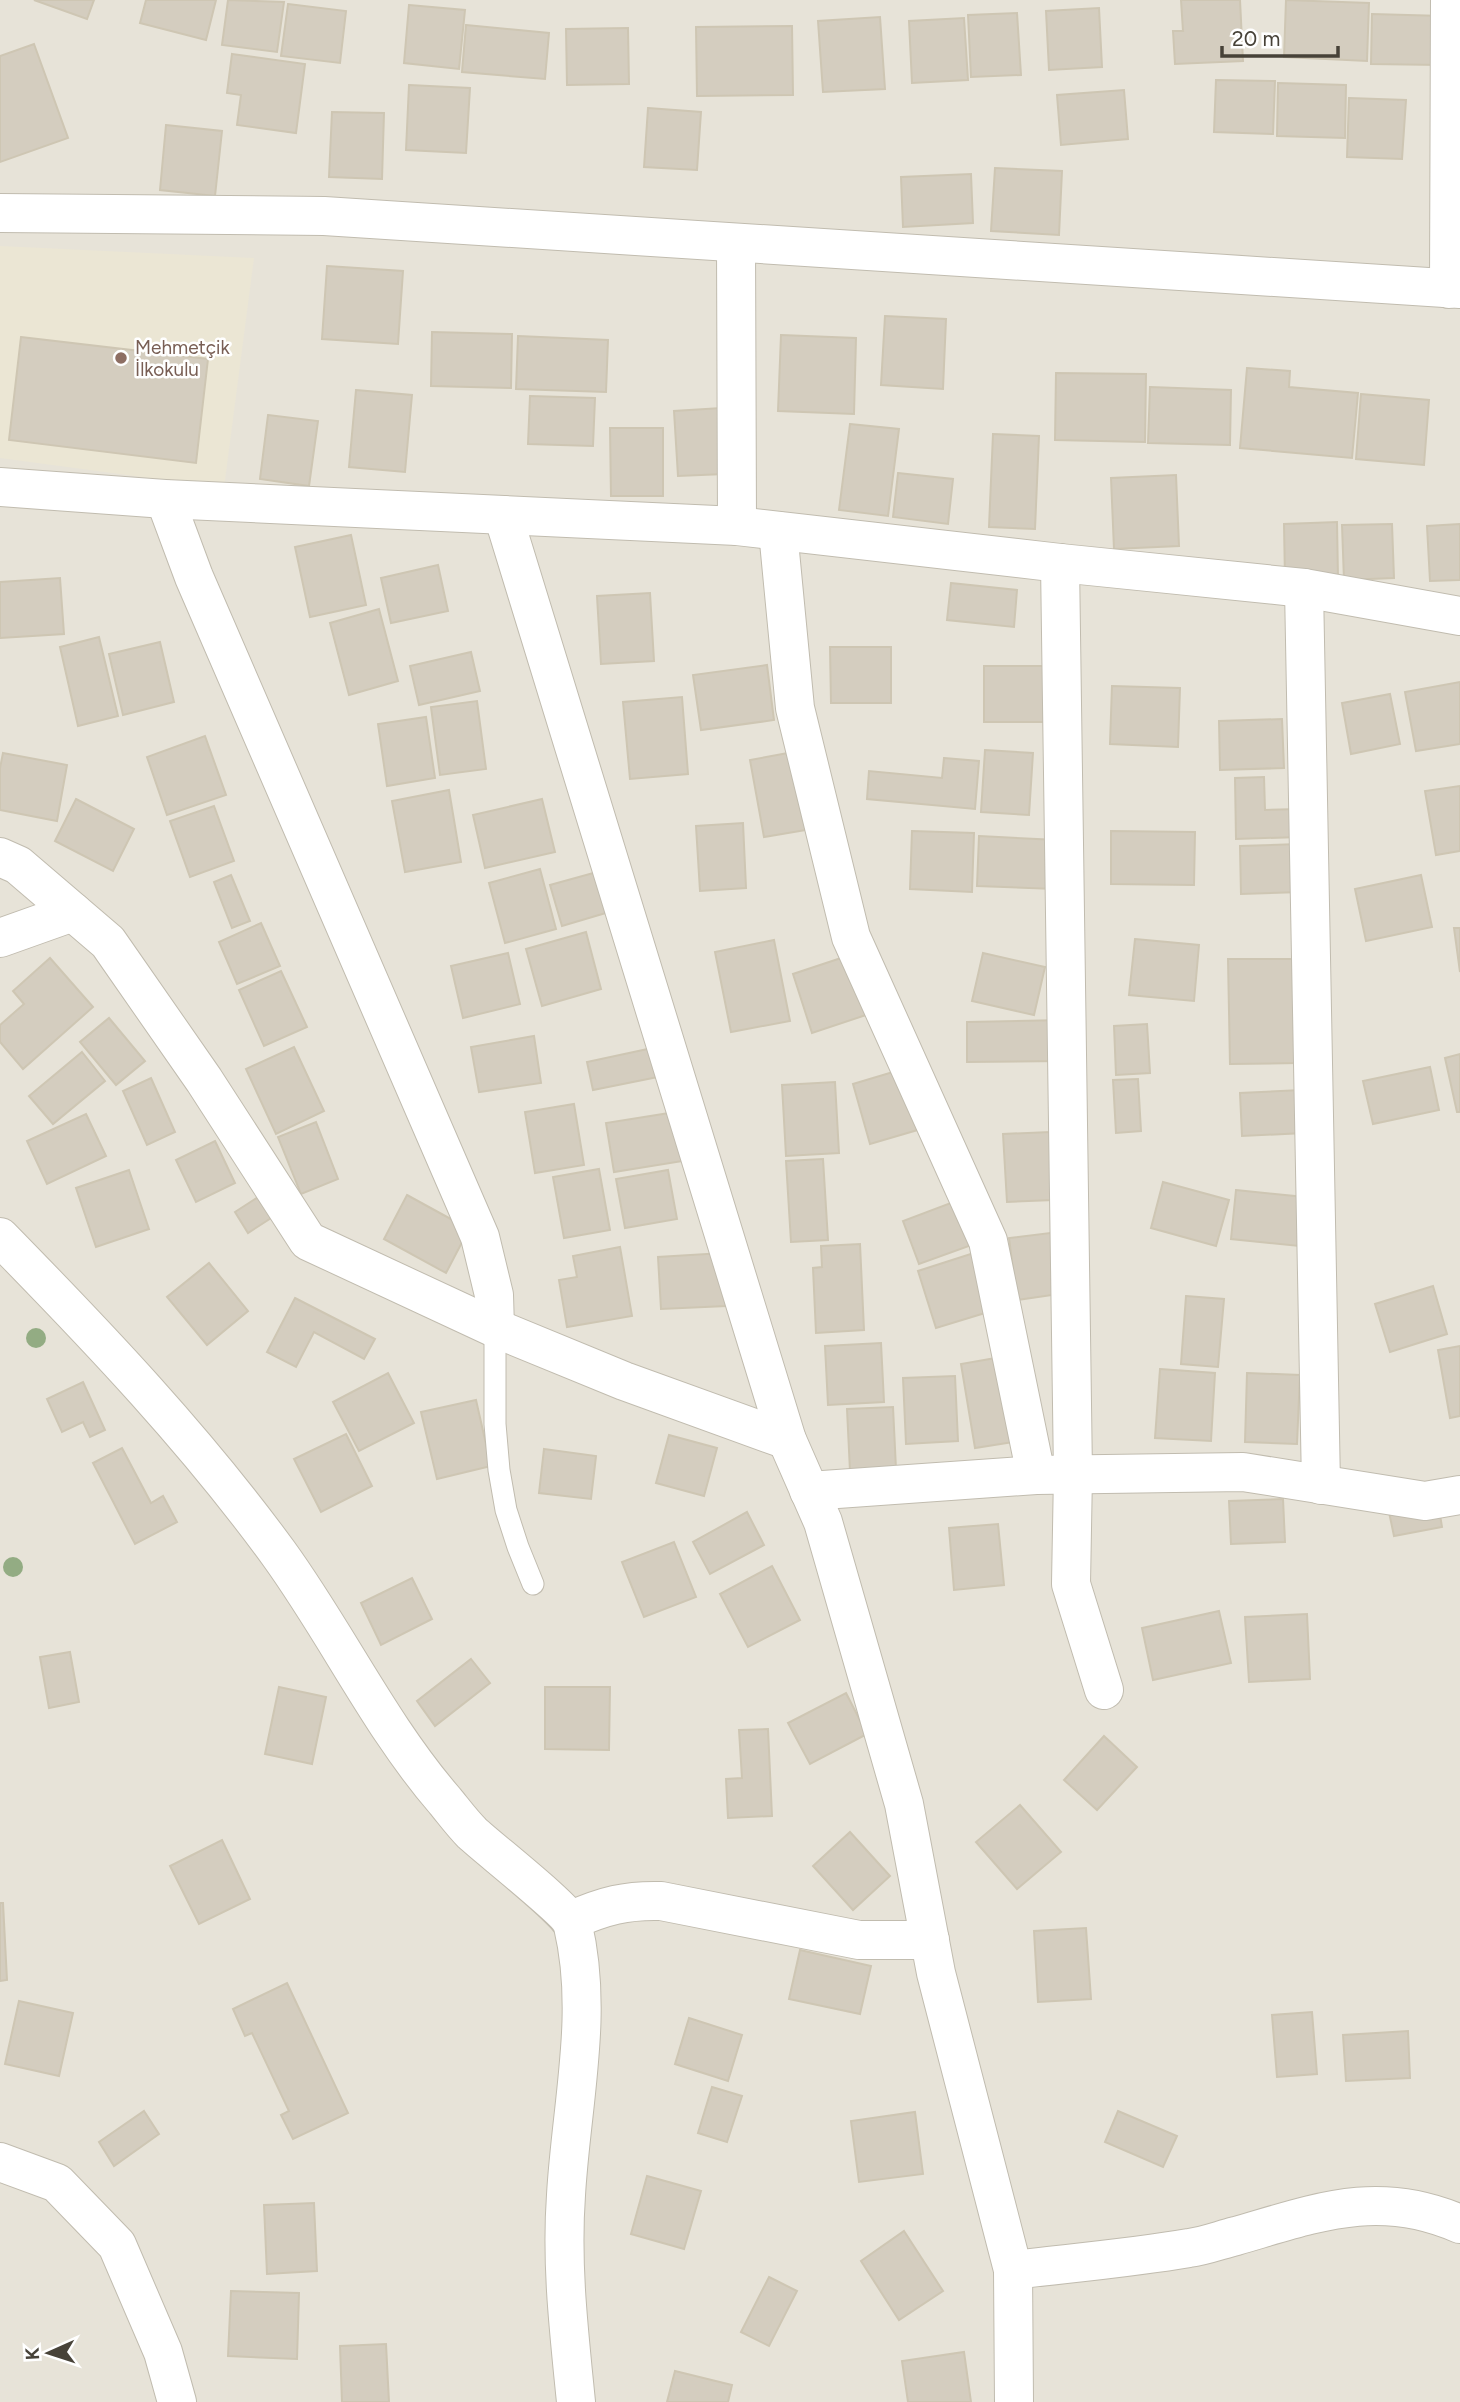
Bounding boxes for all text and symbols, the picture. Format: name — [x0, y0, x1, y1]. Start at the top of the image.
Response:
scale bar — [1222, 14, 1338, 58]
text: 20 m — [1232, 26, 1280, 51]
place label: Mehmetçik İlkokulu — [135, 336, 230, 381]
marker: Mehmetçik İlkokulu — [113, 350, 129, 366]
north arrow — [14, 2318, 84, 2388]
text: K — [21, 2347, 44, 2361]

